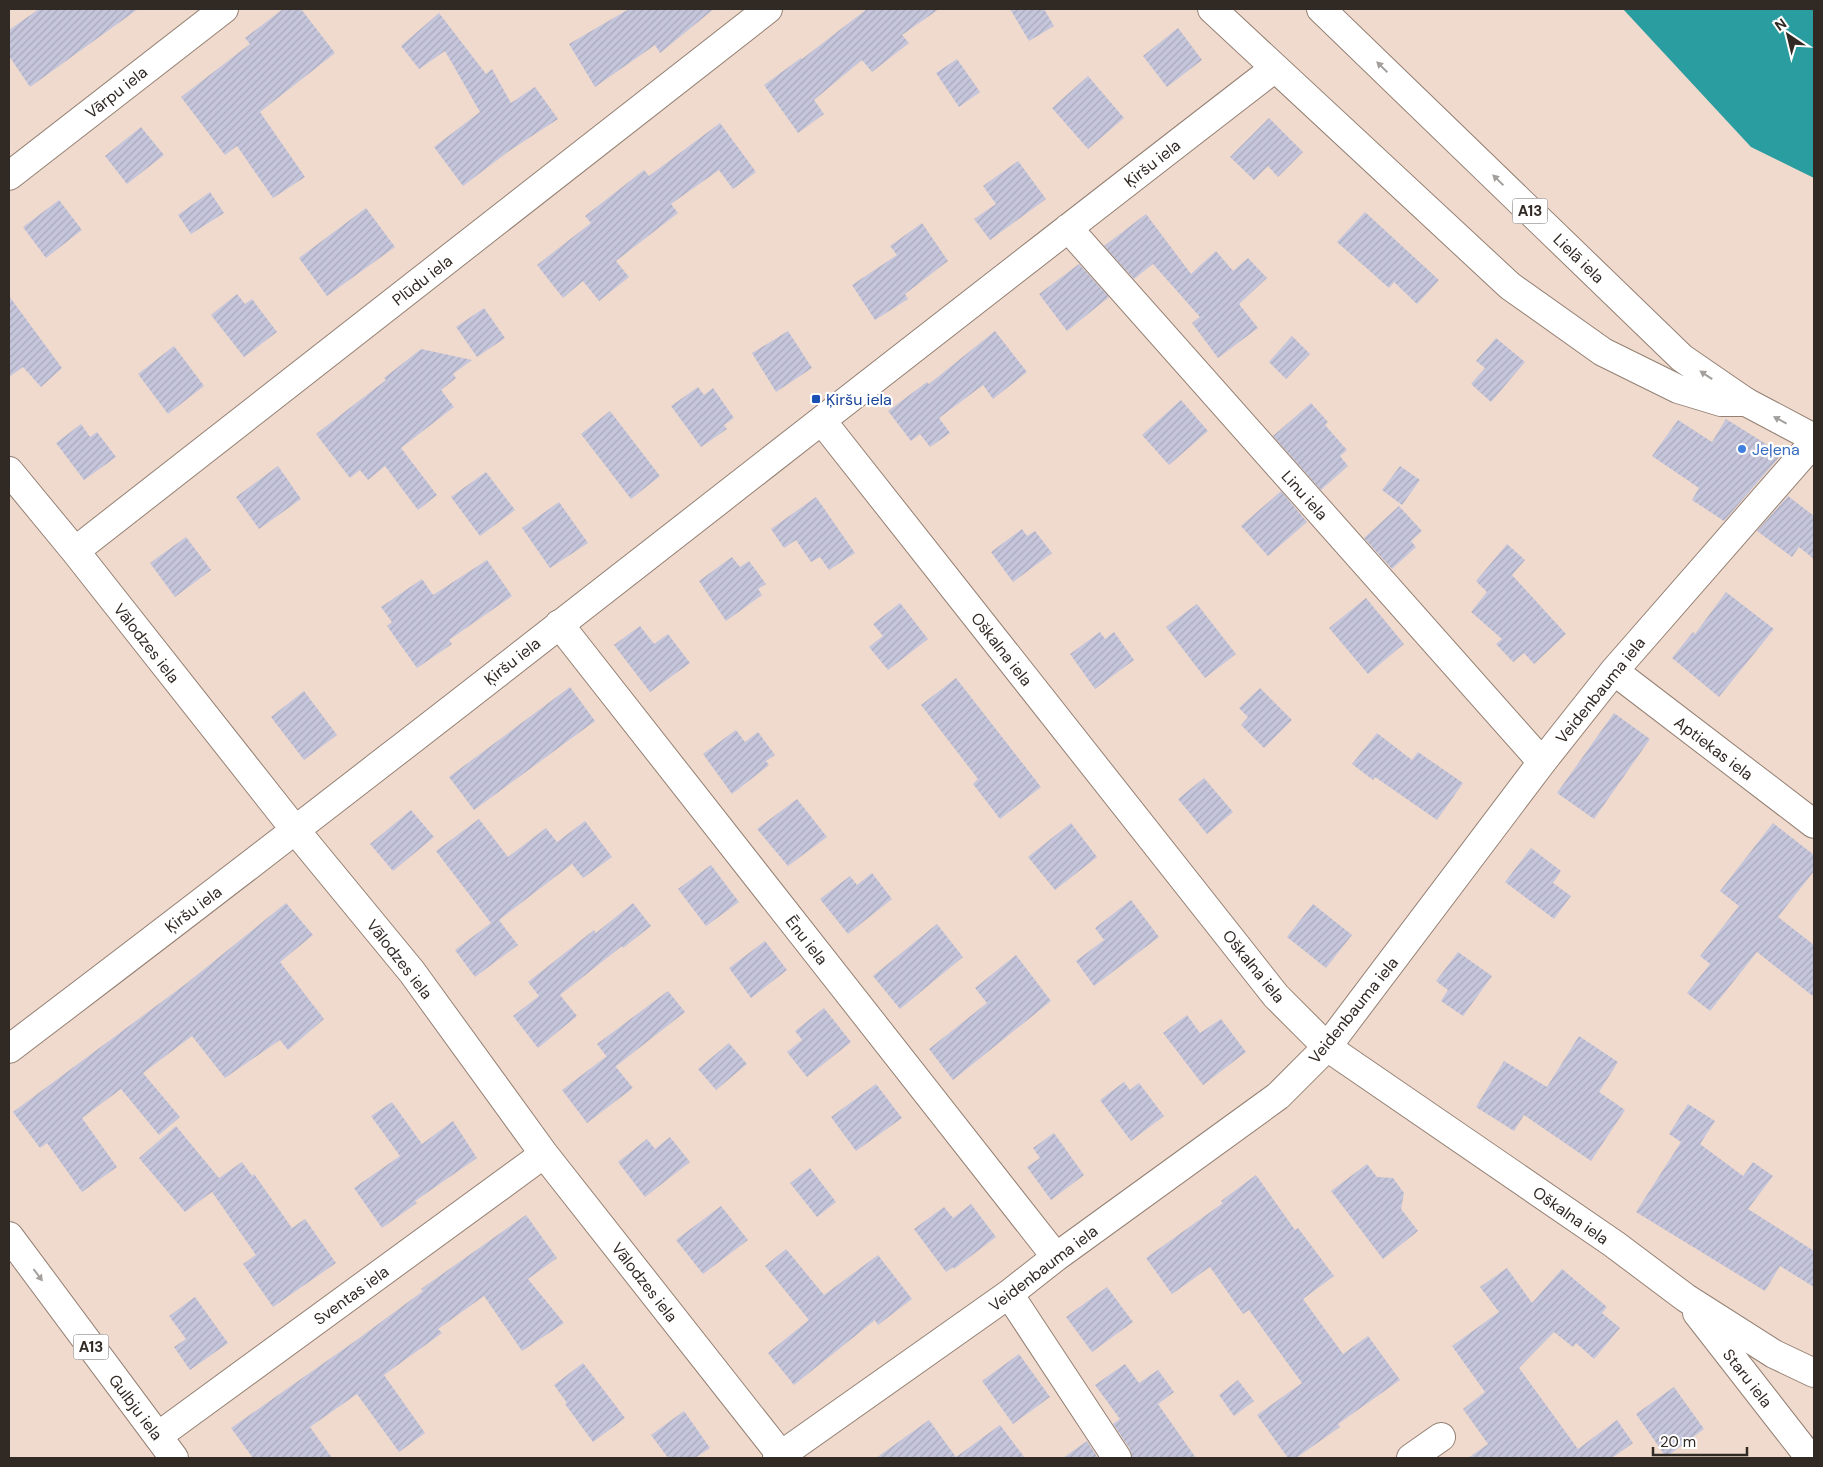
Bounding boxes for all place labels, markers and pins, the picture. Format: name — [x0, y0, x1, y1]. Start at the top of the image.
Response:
place label: Ķiršu iela — [826, 389, 892, 410]
marker: Ķiršu iela — [810, 393, 822, 405]
place label: Jeļena — [1752, 439, 1800, 460]
marker: Jeļena — [1736, 443, 1748, 455]

